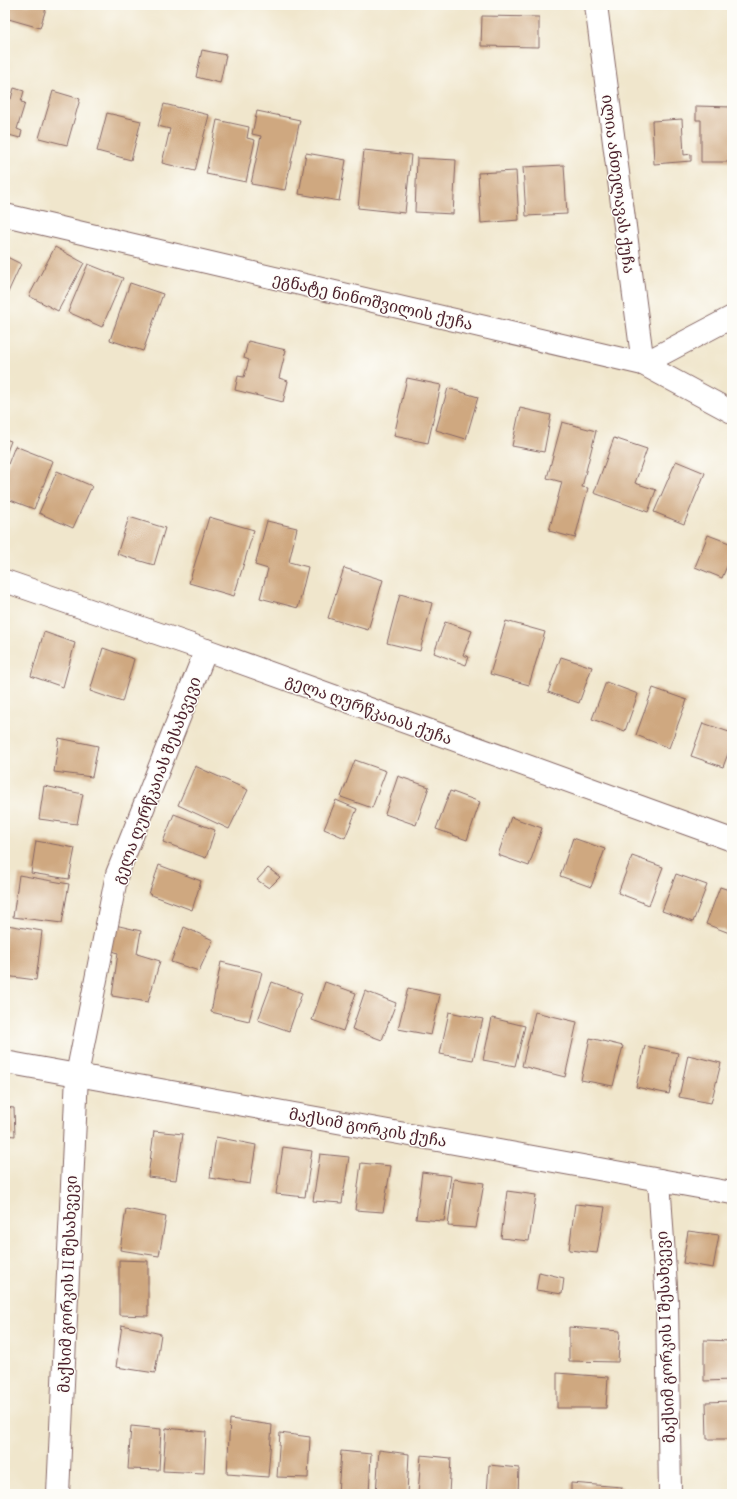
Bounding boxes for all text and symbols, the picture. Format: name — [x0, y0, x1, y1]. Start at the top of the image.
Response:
street label: ილია ანთელავას ქუჩა — [594, 93, 639, 275]
street label: ეგნატე ნინოშვილის ქუჩა — [270, 269, 475, 338]
street label: გელა ღურწკაიას ქუჩა — [281, 670, 455, 752]
street label: გელა ღურწკაიას შესახვევი — [108, 674, 209, 888]
street label: მაქსიმ გორკის ქუჩა — [287, 1104, 448, 1155]
street label: მაქსიმ გორკის II შესახვევი — [54, 1175, 85, 1393]
street label: მაქსიმ გორკის I შესახვევი — [652, 1230, 683, 1444]

